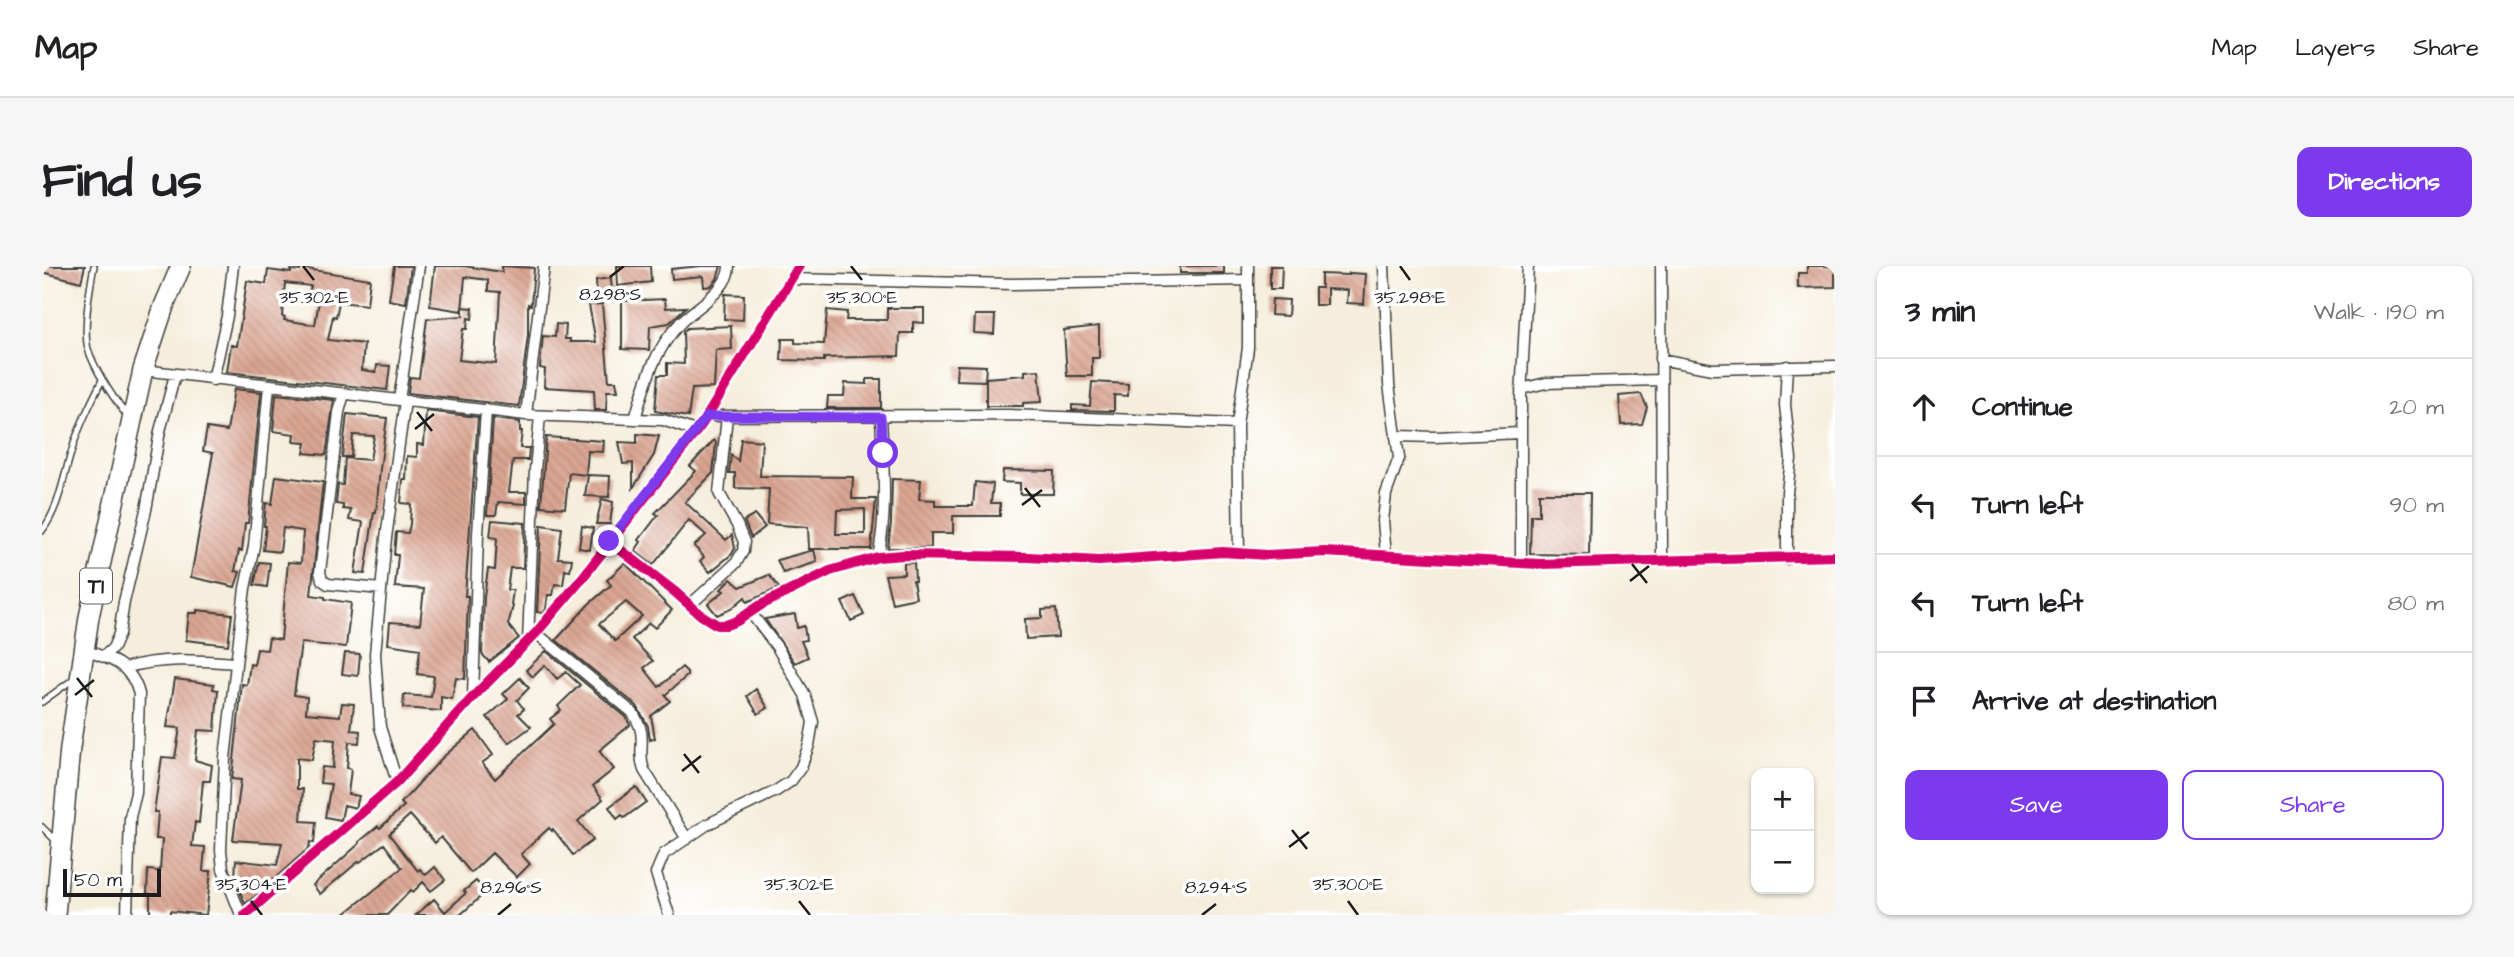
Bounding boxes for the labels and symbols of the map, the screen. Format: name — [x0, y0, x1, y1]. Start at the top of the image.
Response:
text: 8.298°S — [579, 282, 641, 307]
text: 35.302°E — [279, 285, 349, 310]
text: 35.300°E — [827, 285, 898, 310]
text: 35.298°E — [1374, 285, 1446, 310]
route start — [867, 437, 898, 468]
route end — [593, 525, 624, 556]
road number: T1 — [80, 568, 112, 604]
scale bar — [63, 866, 161, 898]
text: 35.304°E — [215, 872, 287, 897]
text: 35.302°E — [764, 872, 834, 897]
text: 35.300°E — [1313, 872, 1384, 897]
text: 8.296°S — [480, 875, 542, 900]
text: 8.294°S — [1185, 875, 1247, 900]

